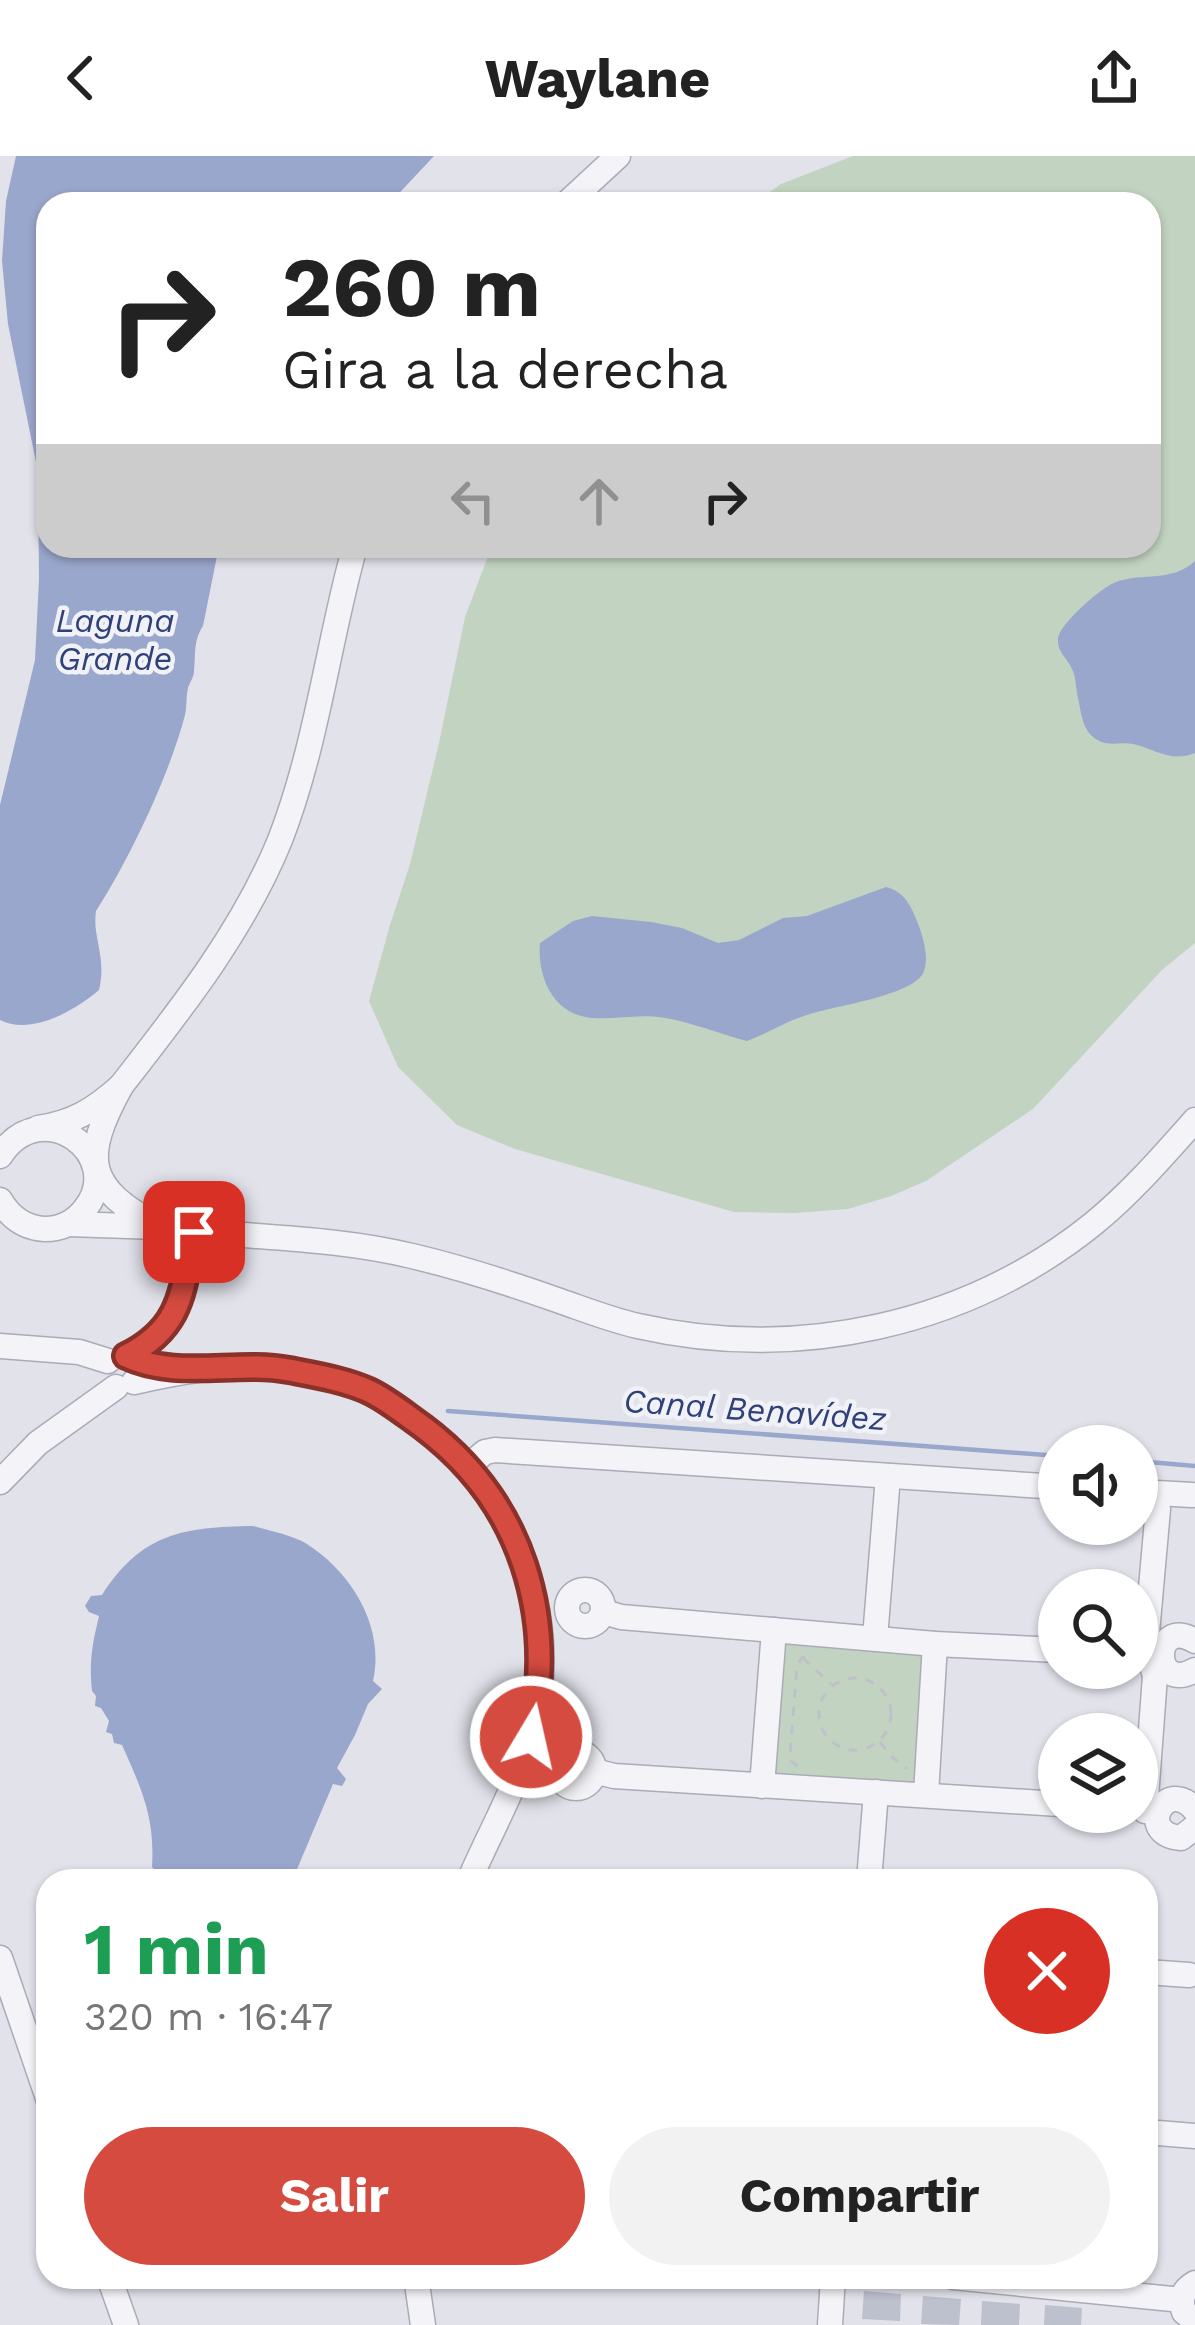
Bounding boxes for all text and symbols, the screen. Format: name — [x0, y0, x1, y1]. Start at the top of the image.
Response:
icon: back — [48, 45, 114, 111]
icon: share — [1081, 45, 1147, 111]
text: Waylane — [485, 47, 710, 110]
text: 260 m — [282, 238, 541, 336]
icon: right — [84, 240, 240, 396]
text: Gira a la derecha — [282, 338, 728, 401]
icon: left — [440, 468, 506, 534]
icon: ahead — [566, 468, 632, 534]
icon: right — [692, 468, 758, 534]
water label: Laguna Grande — [56, 601, 174, 678]
pin — [143, 1181, 245, 1283]
icon: arrive — [161, 1199, 227, 1265]
water label: Canal Benavídez — [622, 1381, 888, 1438]
map controls — [1038, 1425, 1158, 1833]
button: sound — [1038, 1425, 1158, 1545]
button: search — [1038, 1569, 1158, 1689]
position arrow — [468, 1674, 594, 1800]
button: layers — [1038, 1713, 1158, 1833]
text: 1 min — [84, 1907, 269, 1991]
button: close — [984, 1908, 1110, 2034]
text: 320 m · 16:47 — [84, 1994, 333, 2039]
button: Salir — [84, 2127, 585, 2265]
button: Compartir — [609, 2127, 1110, 2265]

